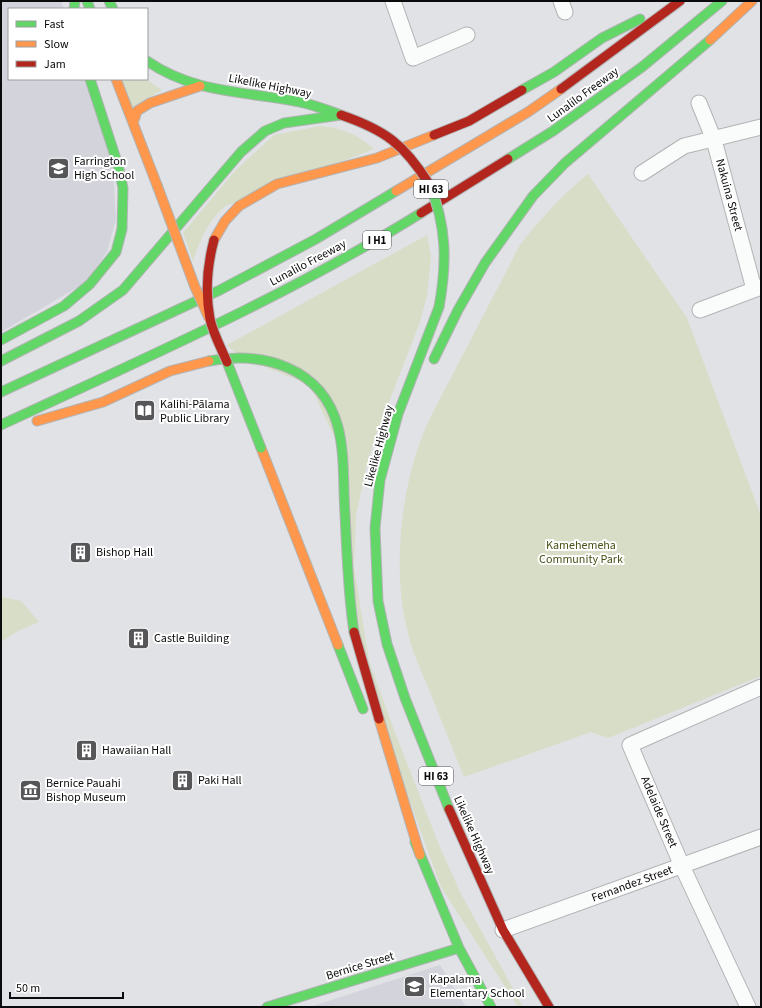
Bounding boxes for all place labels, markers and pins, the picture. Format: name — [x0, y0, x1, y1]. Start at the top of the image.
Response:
place label: Farrington High School — [74, 153, 134, 184]
school or university icon: Farrington High School — [45, 155, 71, 181]
place label: Kalihi-Pālama Public Library — [160, 396, 230, 427]
library icon: Kalihi-Pālama Public Library — [132, 398, 158, 424]
building icon: Bishop Hall — [67, 539, 93, 565]
place label: Bishop Hall — [96, 544, 153, 561]
building icon: Castle Building — [126, 625, 152, 651]
place label: Castle Building — [154, 630, 229, 647]
building icon: Hawaiian Hall — [73, 737, 99, 763]
place label: Hawaiian Hall — [102, 742, 171, 759]
building icon: Paki Hall — [170, 767, 196, 793]
place label: Paki Hall — [198, 772, 242, 789]
place label: Bernice Pauahi Bishop Museum — [46, 775, 126, 806]
museum icon: Bernice Pauahi Bishop Museum — [18, 777, 44, 803]
place label: Kapalama Elementary School — [430, 971, 525, 1002]
school or university icon: Kapalama Elementary School — [401, 973, 427, 999]

